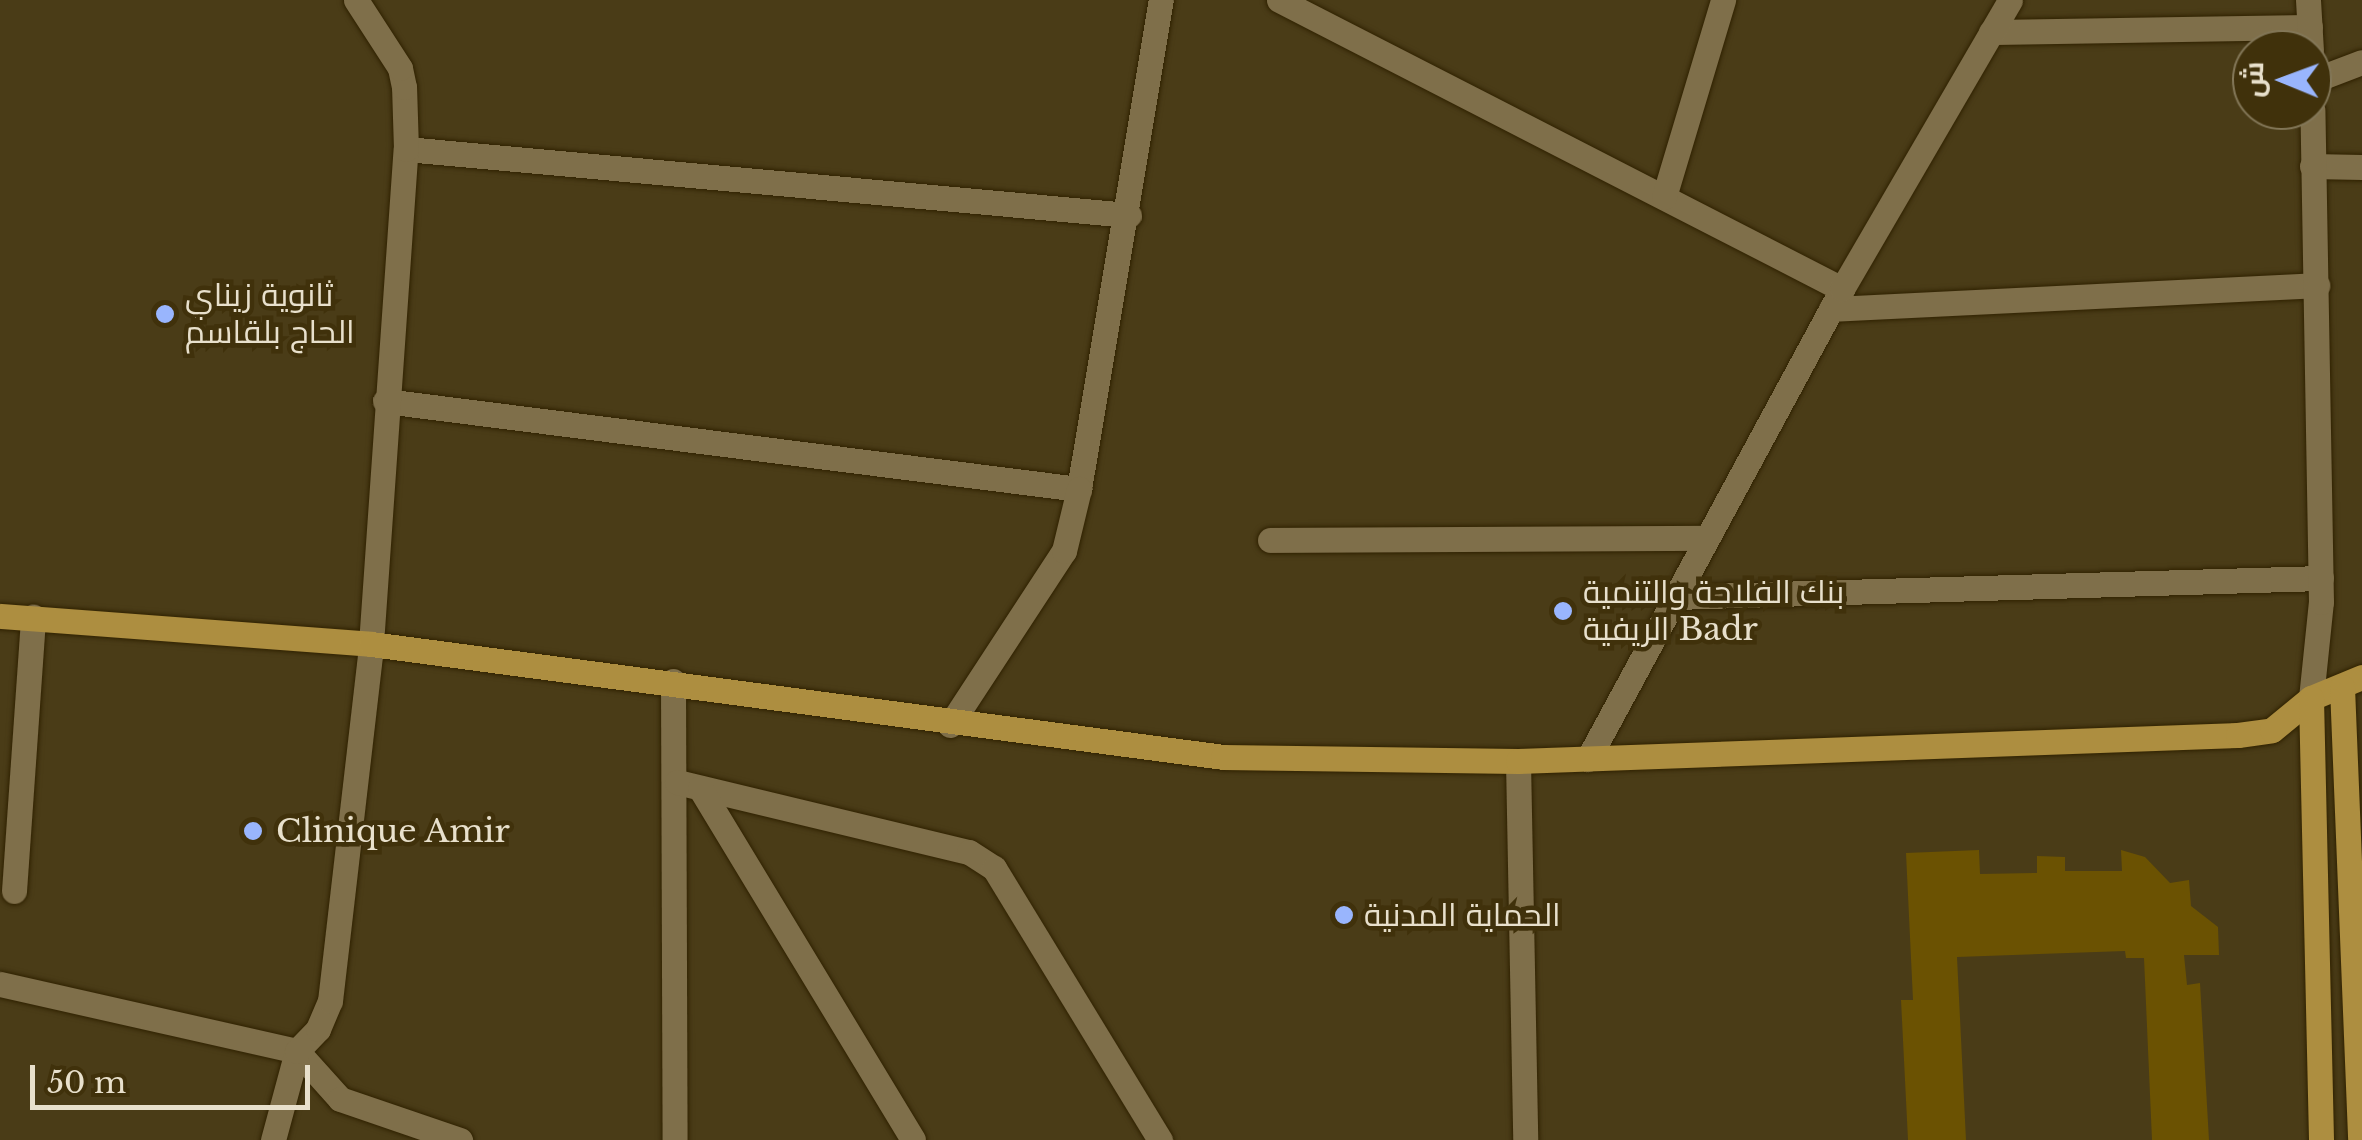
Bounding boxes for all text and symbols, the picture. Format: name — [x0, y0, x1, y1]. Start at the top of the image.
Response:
north arrow — [2232, 30, 2332, 130]
text: ش — [2236, 61, 2271, 98]
place label: ثانوية زيناي الحاج بلقاسم — [185, 277, 355, 352]
marker: ثانوية زيناي الحاج بلقاسم — [154, 303, 176, 325]
place label: بنك الفلاحة والتنمية الريفية Badr — [1583, 574, 1844, 649]
marker: بنك الفلاحة والتنمية الريفية Badr — [1552, 600, 1574, 622]
place label: Clinique Amir — [276, 812, 511, 850]
marker: Clinique Amir — [240, 818, 266, 844]
place label: الحماية المدنية — [1364, 896, 1561, 934]
marker: الحماية المدنية — [1333, 904, 1355, 926]
scale bar — [35, 1045, 315, 1107]
text: 50 m — [47, 1064, 126, 1101]

